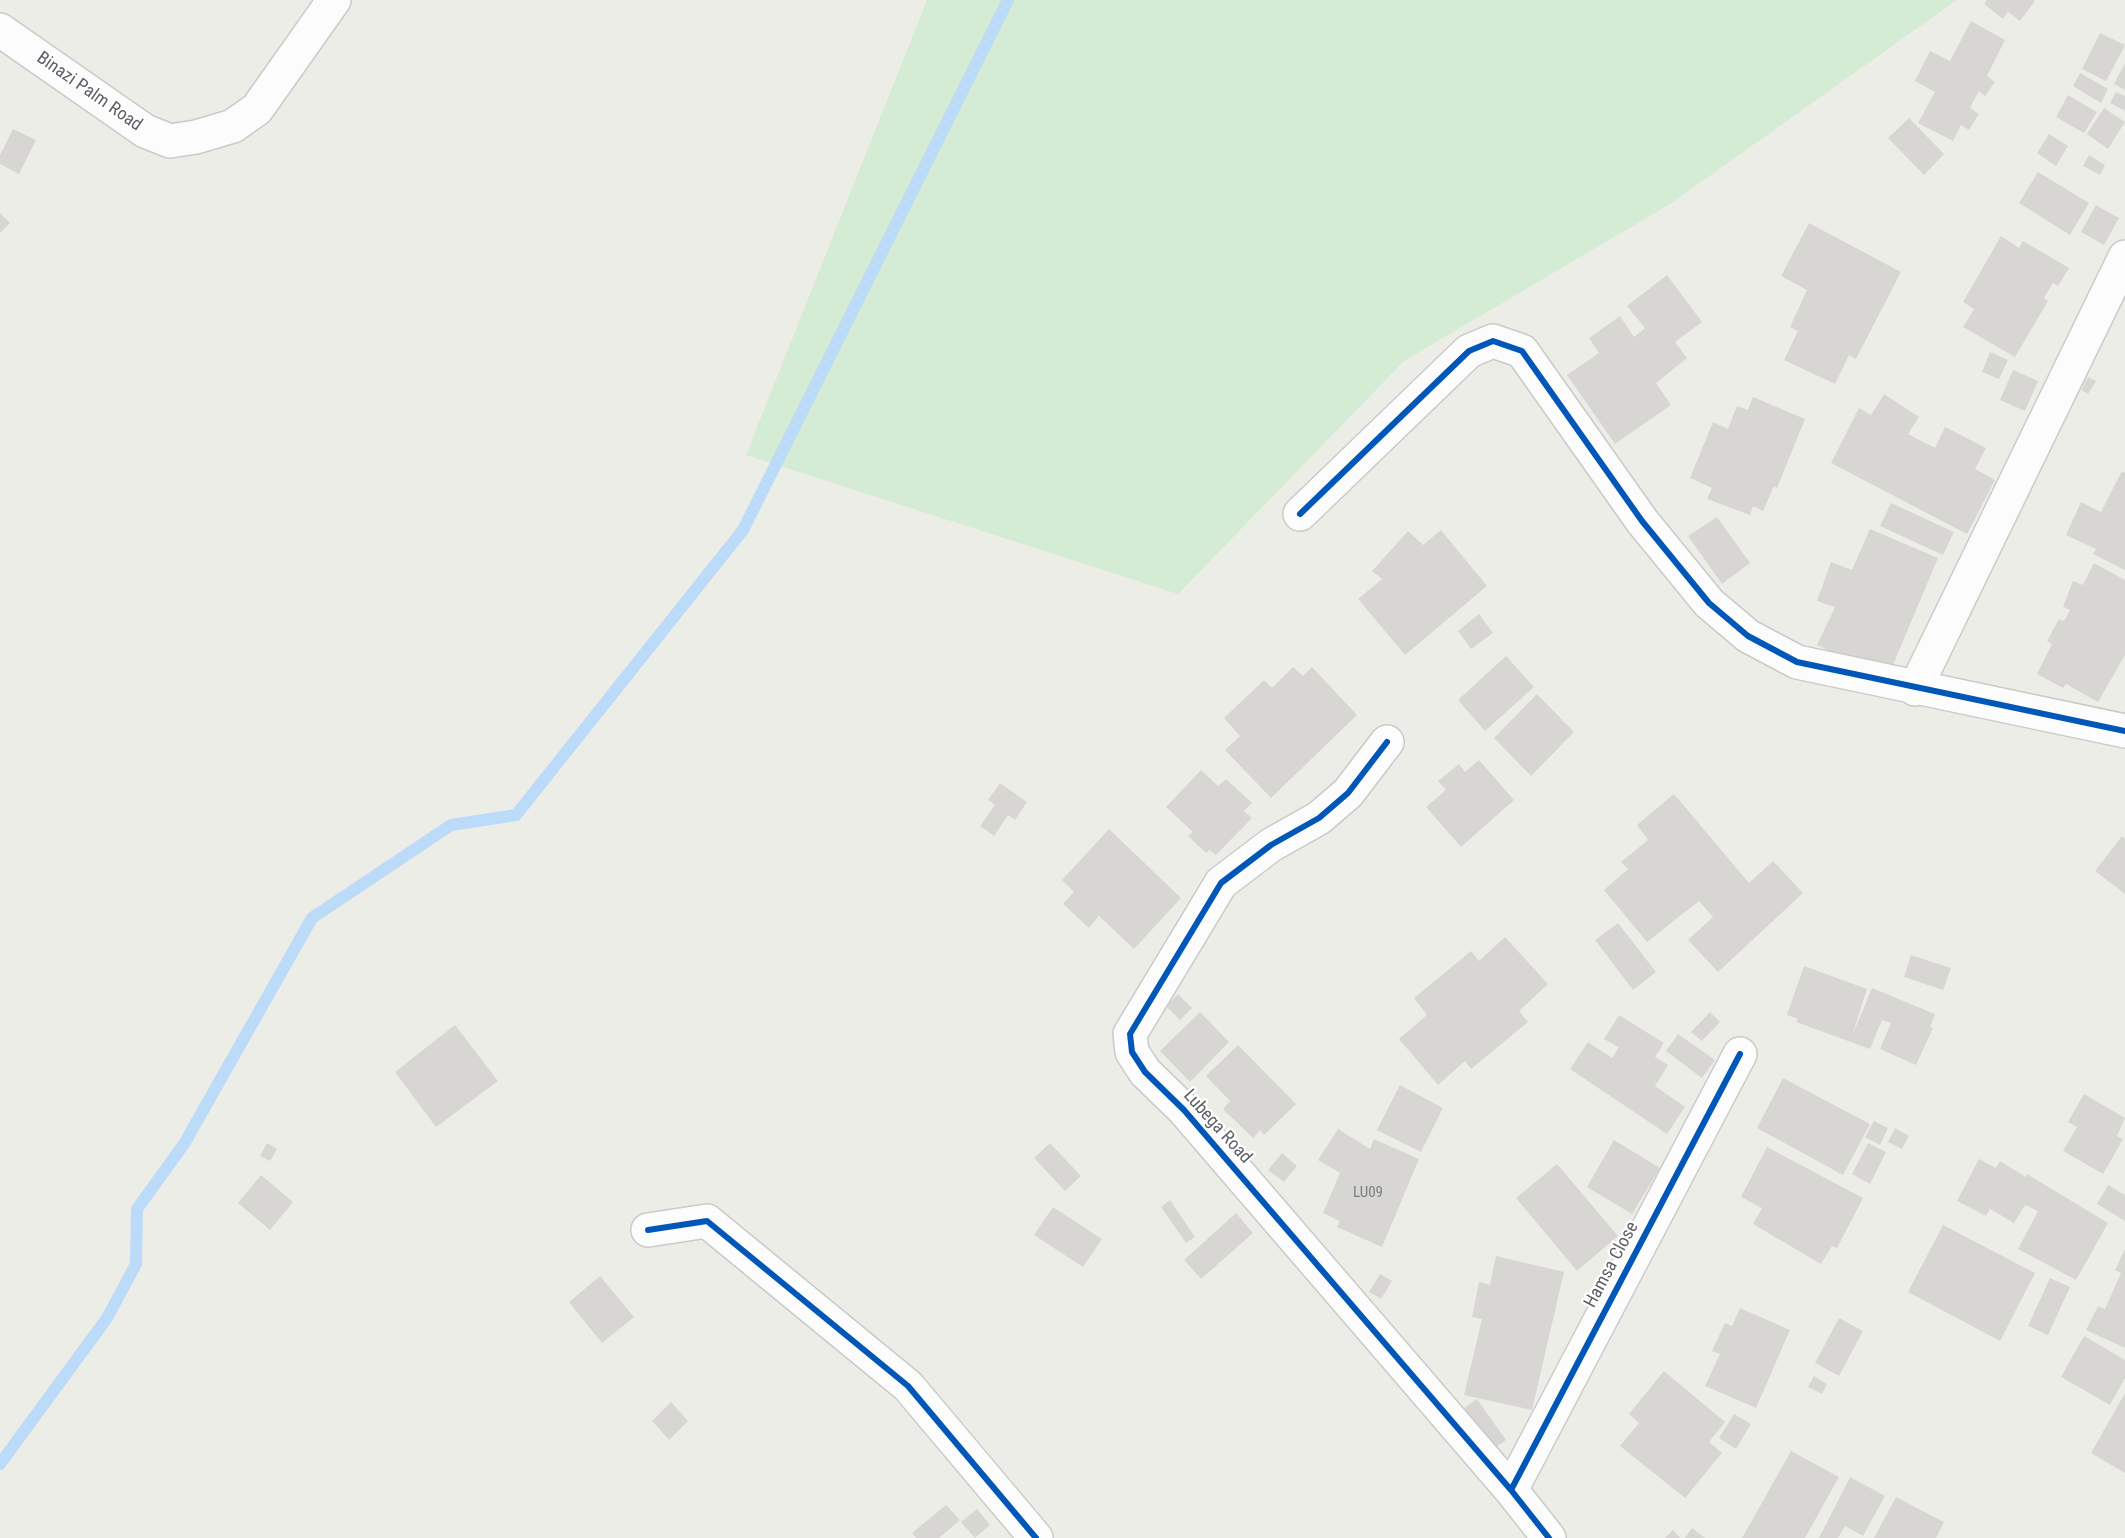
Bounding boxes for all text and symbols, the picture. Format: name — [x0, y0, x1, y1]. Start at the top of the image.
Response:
street label: Binazi Palm Road — [32, 48, 146, 136]
street label: Lubega Road — [1178, 1086, 1256, 1168]
house number: LU09 — [1353, 1184, 1383, 1202]
street label: Hamsa Close — [1580, 1218, 1644, 1312]

